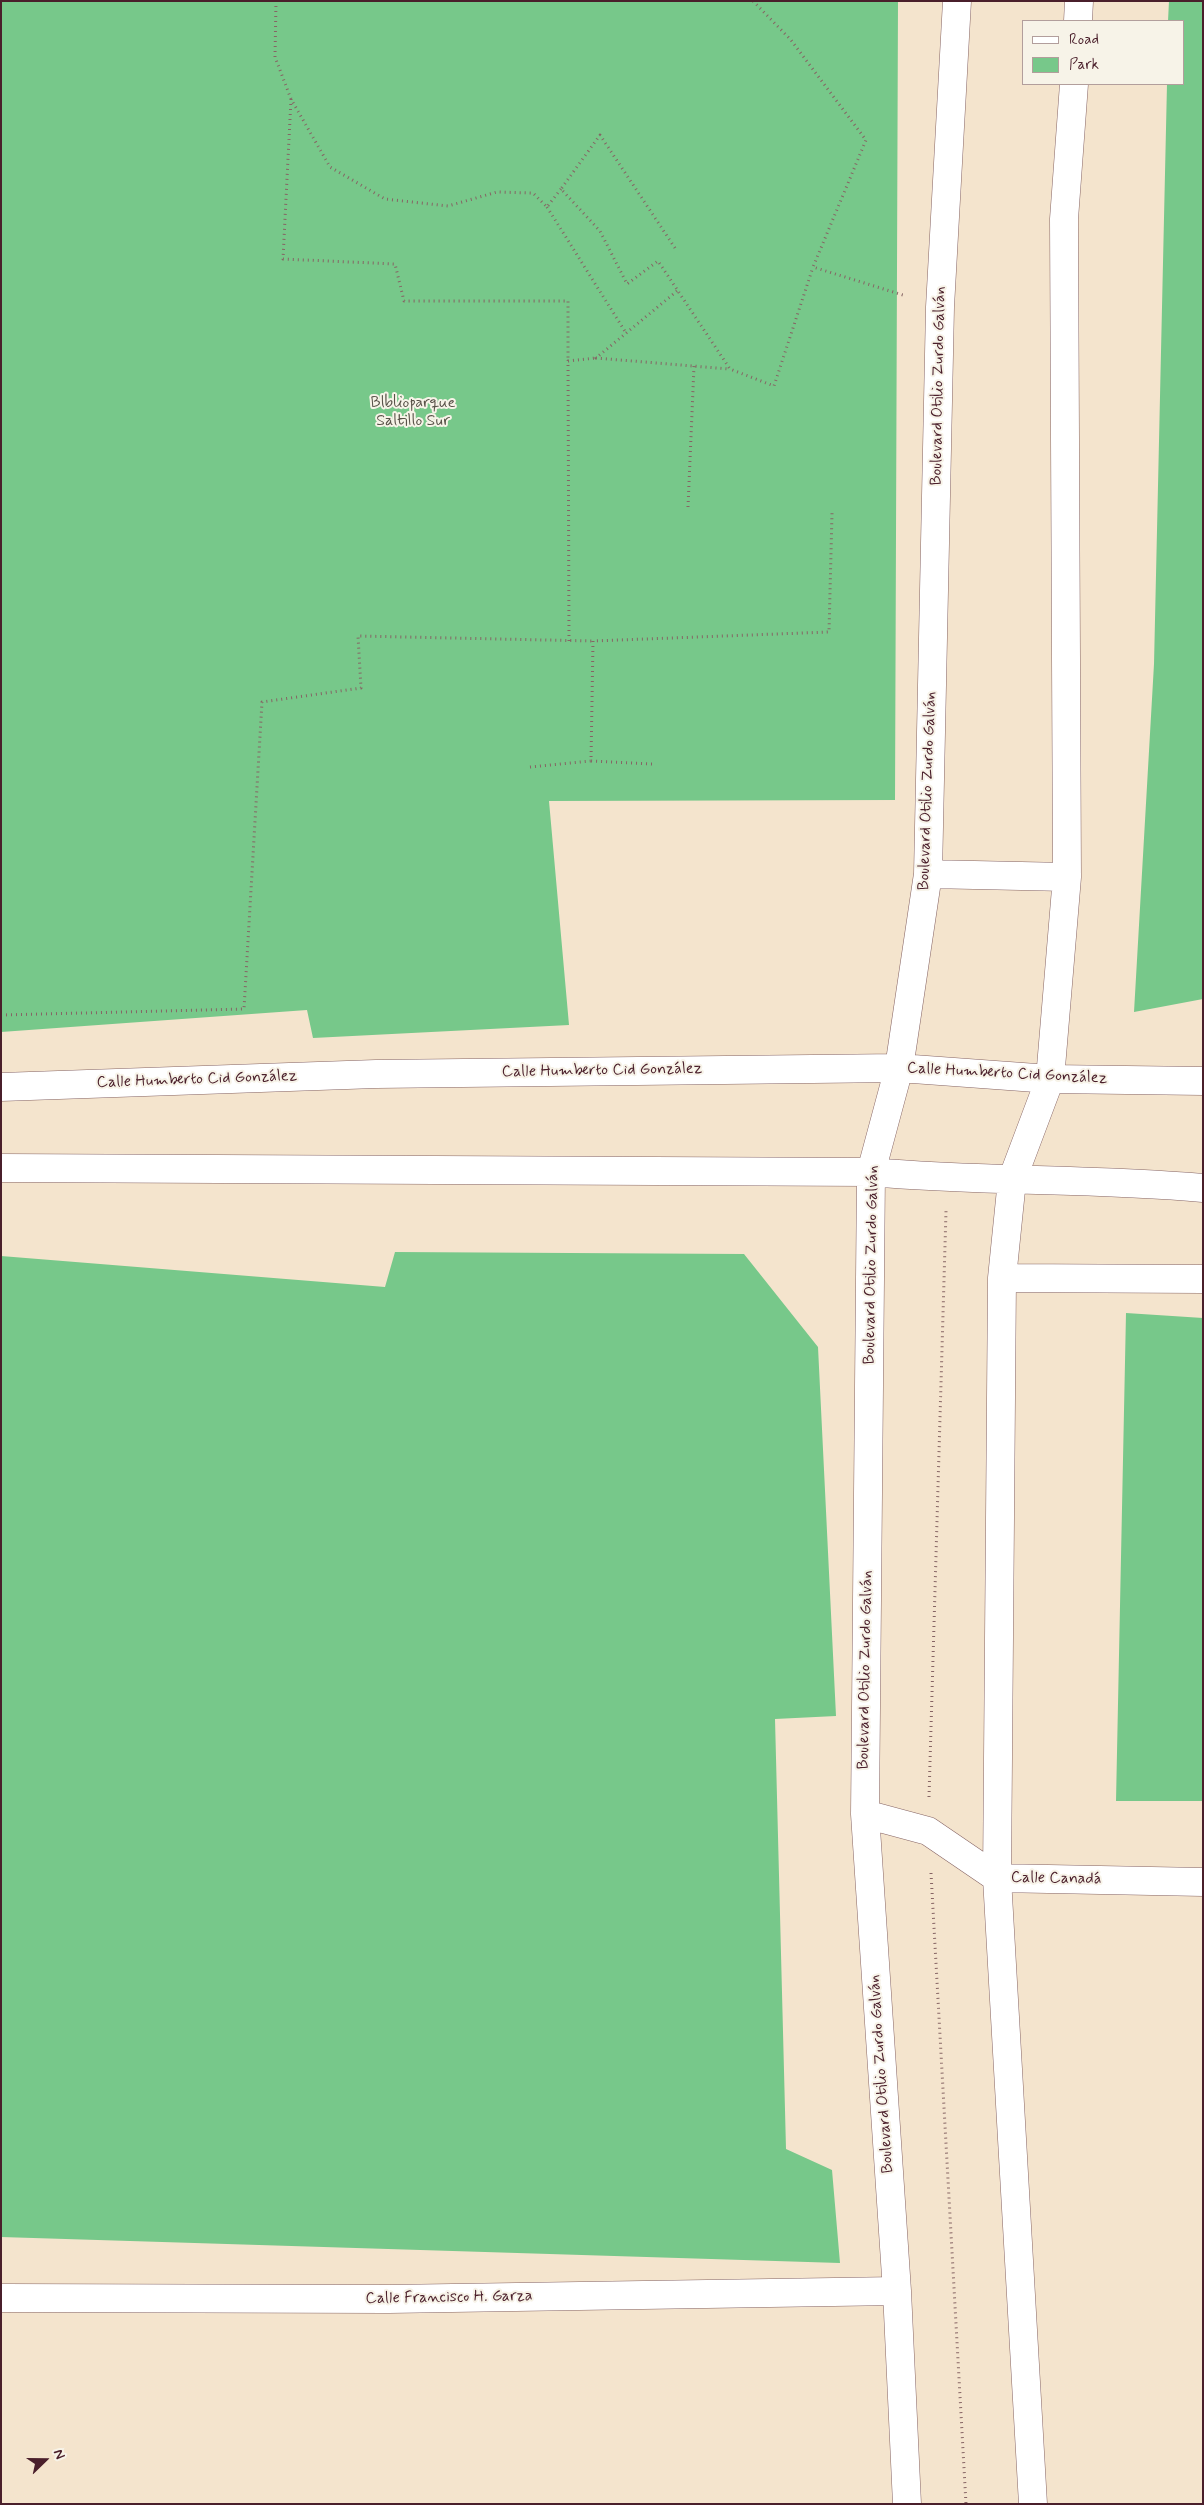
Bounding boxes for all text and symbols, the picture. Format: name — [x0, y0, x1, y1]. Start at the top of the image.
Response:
legend — [1022, 20, 1184, 85]
text: Road — [1069, 30, 1099, 50]
text: Park — [1069, 55, 1099, 75]
street label: Boulevard Otilio Zurdo Galván — [928, 286, 950, 486]
park label: Blblioparque Saltillo Sur — [371, 394, 455, 432]
street label: Boulevard Otilio Zurdo Galván — [915, 691, 941, 891]
street label: Calle Humberto Cid González — [906, 1059, 1108, 1089]
street label: Calle Humberto Cid González — [502, 1060, 702, 1082]
street label: Calle Humberto Cid González — [96, 1067, 298, 1093]
street label: Boulevard Otilio Zurdo Galván — [861, 1165, 883, 1365]
street label: Boulevard Otilio Zurdo Galván — [855, 1570, 877, 1770]
street label: Calle Canadá — [1011, 1869, 1101, 1889]
street label: Boulevard Otilio Zurdo Galván — [865, 1974, 899, 2174]
street label: Calle Francisco H. Garza — [365, 2287, 533, 2309]
north arrow — [20, 2435, 70, 2485]
text: N — [49, 2447, 69, 2462]

